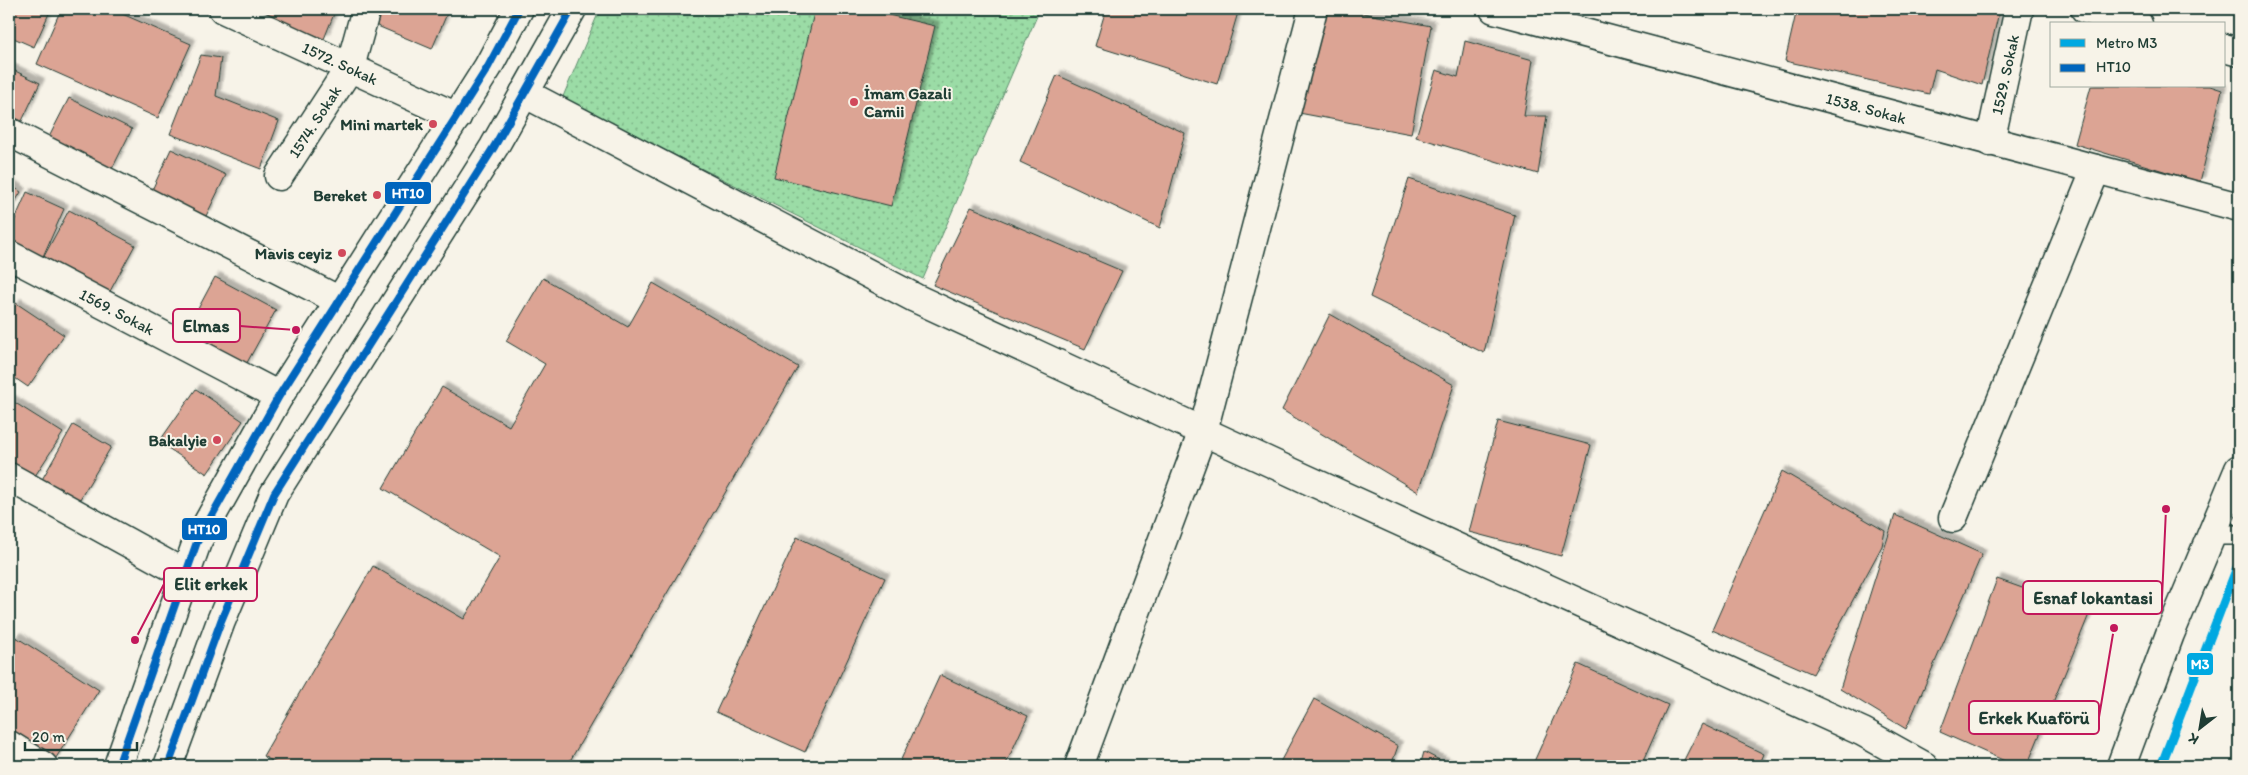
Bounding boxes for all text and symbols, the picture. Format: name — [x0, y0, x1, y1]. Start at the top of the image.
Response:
legend — [2050, 22, 2226, 88]
street label: 1529. Sokak — [1987, 33, 2023, 117]
text: Metro M3 — [2096, 34, 2158, 52]
street label: 1572. Sokak — [299, 38, 381, 89]
text: HT10 — [2096, 58, 2131, 76]
street label: 1574. Sokak — [284, 82, 345, 162]
place label: İmam Gazali Camii — [864, 84, 952, 121]
street label: 1538. Sokak — [1824, 89, 1908, 128]
marker: İmam Gazali Camii — [848, 96, 860, 108]
place label: Mini martek — [340, 115, 424, 134]
marker: Mini martek — [427, 118, 439, 130]
line badge: HT10 — [384, 181, 432, 205]
text: HT10 — [392, 185, 425, 202]
place label: Bereket — [313, 186, 367, 205]
marker: Bereket — [371, 189, 383, 201]
place label: Mavis ceyiz — [255, 244, 333, 264]
marker: Mavis ceyiz — [336, 247, 348, 259]
street label: 1569. Sokak — [76, 285, 158, 339]
callout: Elmas — [173, 309, 240, 342]
text: Elmas — [183, 315, 230, 337]
place label: Bakalyie — [148, 431, 207, 451]
marker: Bakalyie — [211, 434, 223, 446]
line badge: HT10 — [181, 517, 228, 541]
text: HT10 — [188, 521, 221, 538]
callout: Elit erkek — [164, 568, 257, 601]
text: Elit erkek — [174, 573, 248, 595]
callout: Esnaf lokantasi — [2023, 581, 2162, 614]
text: Esnaf lokantasi — [2033, 587, 2153, 609]
line badge: M3 — [2186, 652, 2214, 676]
text: M3 — [2191, 656, 2210, 673]
callout: Erkek Kuaförü — [1969, 701, 2099, 734]
north arrow — [2176, 702, 2226, 752]
text: Erkek Kuaförü — [1978, 707, 2090, 729]
scale bar — [25, 720, 138, 752]
text: 20 m — [32, 728, 66, 746]
text: K — [2184, 729, 2202, 748]

